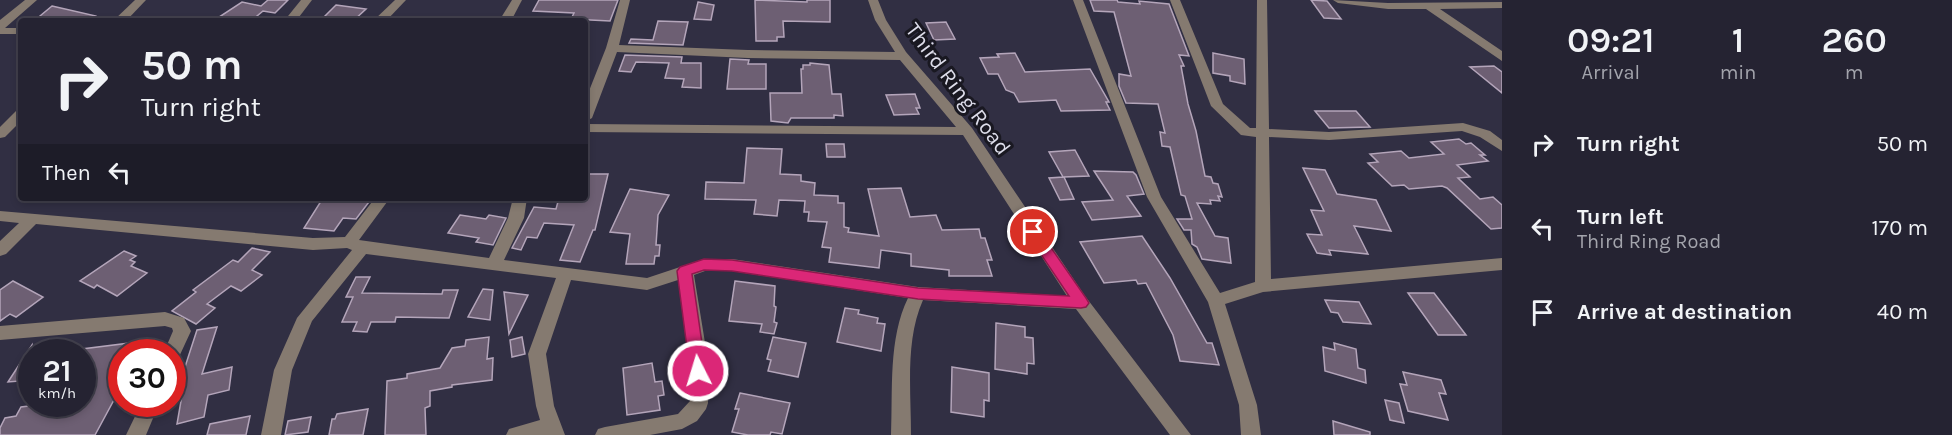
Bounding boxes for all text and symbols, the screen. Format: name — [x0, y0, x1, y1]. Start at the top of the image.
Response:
street label: Third Ring Road — [900, 18, 1016, 160]
text: 09:21 — [1567, 19, 1655, 61]
text: 1 — [1732, 19, 1744, 61]
text: 260 — [1821, 19, 1887, 61]
text: 50 m — [141, 40, 243, 90]
icon: right — [42, 42, 120, 120]
text: Arrival — [1582, 61, 1640, 84]
text: min — [1720, 61, 1756, 84]
text: m — [1845, 61, 1864, 84]
text: Turn right — [141, 91, 261, 123]
icon: right — [1526, 128, 1559, 161]
text: Turn right — [1577, 131, 1680, 157]
text: 50 m — [1877, 131, 1928, 157]
icon: left — [103, 156, 136, 189]
text: Then — [42, 160, 91, 186]
text: Turn left — [1577, 204, 1664, 230]
pin — [1007, 206, 1058, 257]
icon: left — [1526, 212, 1559, 245]
icon: arrive — [1016, 215, 1049, 248]
text: 170 m — [1872, 215, 1928, 241]
text: Third Ring Road — [1577, 230, 1721, 253]
icon: arrive — [1526, 296, 1559, 329]
text: Arrive at destination — [1577, 299, 1792, 325]
text: 40 m — [1877, 299, 1928, 325]
speed limit sign: 30 — [108, 339, 186, 417]
position arrow — [666, 339, 730, 403]
text: 21 — [43, 353, 71, 389]
text: km/h — [38, 384, 76, 402]

